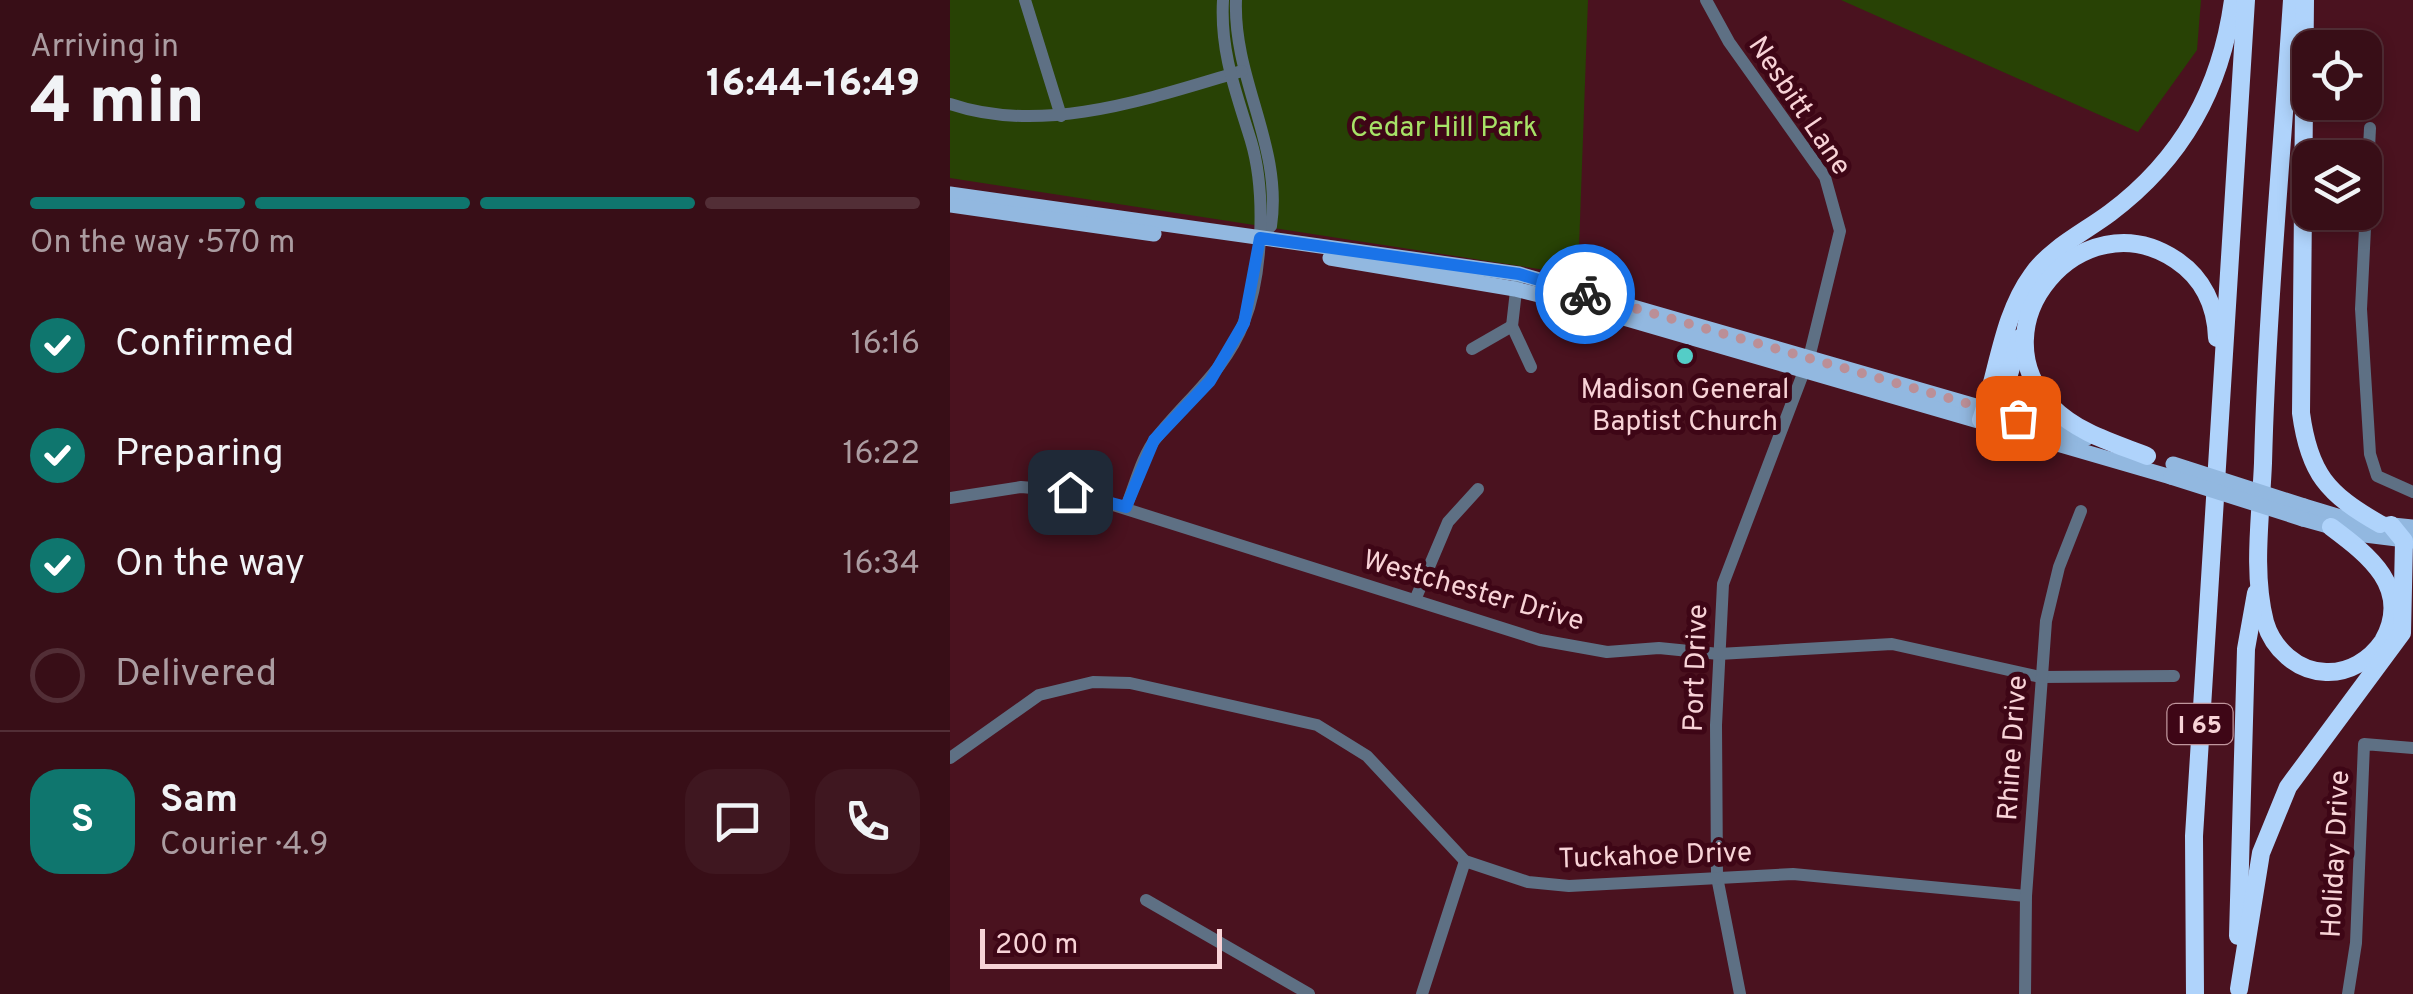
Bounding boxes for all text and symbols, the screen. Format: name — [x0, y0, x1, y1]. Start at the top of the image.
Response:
text: Arriving in — [30, 28, 179, 68]
street label: Nesbitt Lane — [1739, 30, 1858, 183]
map controls — [2292, 30, 2382, 230]
button: locate — [2292, 30, 2382, 120]
text: 16:44–16:49 — [706, 61, 920, 110]
text: 4 min — [30, 64, 205, 146]
park label: Cedar Hill Park — [1350, 111, 1538, 147]
button: layers — [2292, 140, 2382, 230]
text: On the way · 570 m — [30, 224, 295, 264]
courier — [1535, 244, 1635, 344]
icon: bike — [1558, 267, 1613, 322]
icon: check — [30, 318, 85, 373]
text: Confirmed — [115, 321, 294, 370]
text: 16:16 — [851, 325, 920, 365]
marker: Madison General Baptist Church — [1674, 345, 1696, 367]
place label: Madison General Baptist Church — [1581, 373, 1789, 441]
pin — [1976, 376, 2061, 461]
icon: bag — [1991, 391, 2046, 446]
icon: check — [30, 428, 85, 483]
text: Preparing — [115, 431, 284, 480]
text: 16:22 — [843, 435, 920, 475]
pin — [1028, 450, 1113, 535]
icon: home — [1043, 465, 1098, 520]
icon: check — [30, 538, 85, 593]
text: On the way — [115, 541, 305, 590]
street label: Westchester Drive — [1359, 543, 1588, 641]
text: 16:34 — [843, 545, 920, 585]
street label: Port Drive — [1677, 604, 1717, 733]
text: Delivered — [115, 651, 277, 700]
street label: Rhine Drive — [1991, 674, 2037, 822]
road number: I 65 — [2168, 704, 2232, 744]
button: chat — [685, 769, 790, 874]
button: phone — [815, 769, 920, 874]
street label: Holiday Drive — [2315, 769, 2359, 939]
text: Sam — [160, 777, 238, 826]
text: S — [71, 797, 94, 846]
text: Courier · 4.9 — [160, 826, 329, 866]
street label: Tuckahoe Drive — [1558, 836, 1753, 878]
scale bar — [980, 924, 1222, 968]
text: 200 m — [995, 928, 1078, 964]

